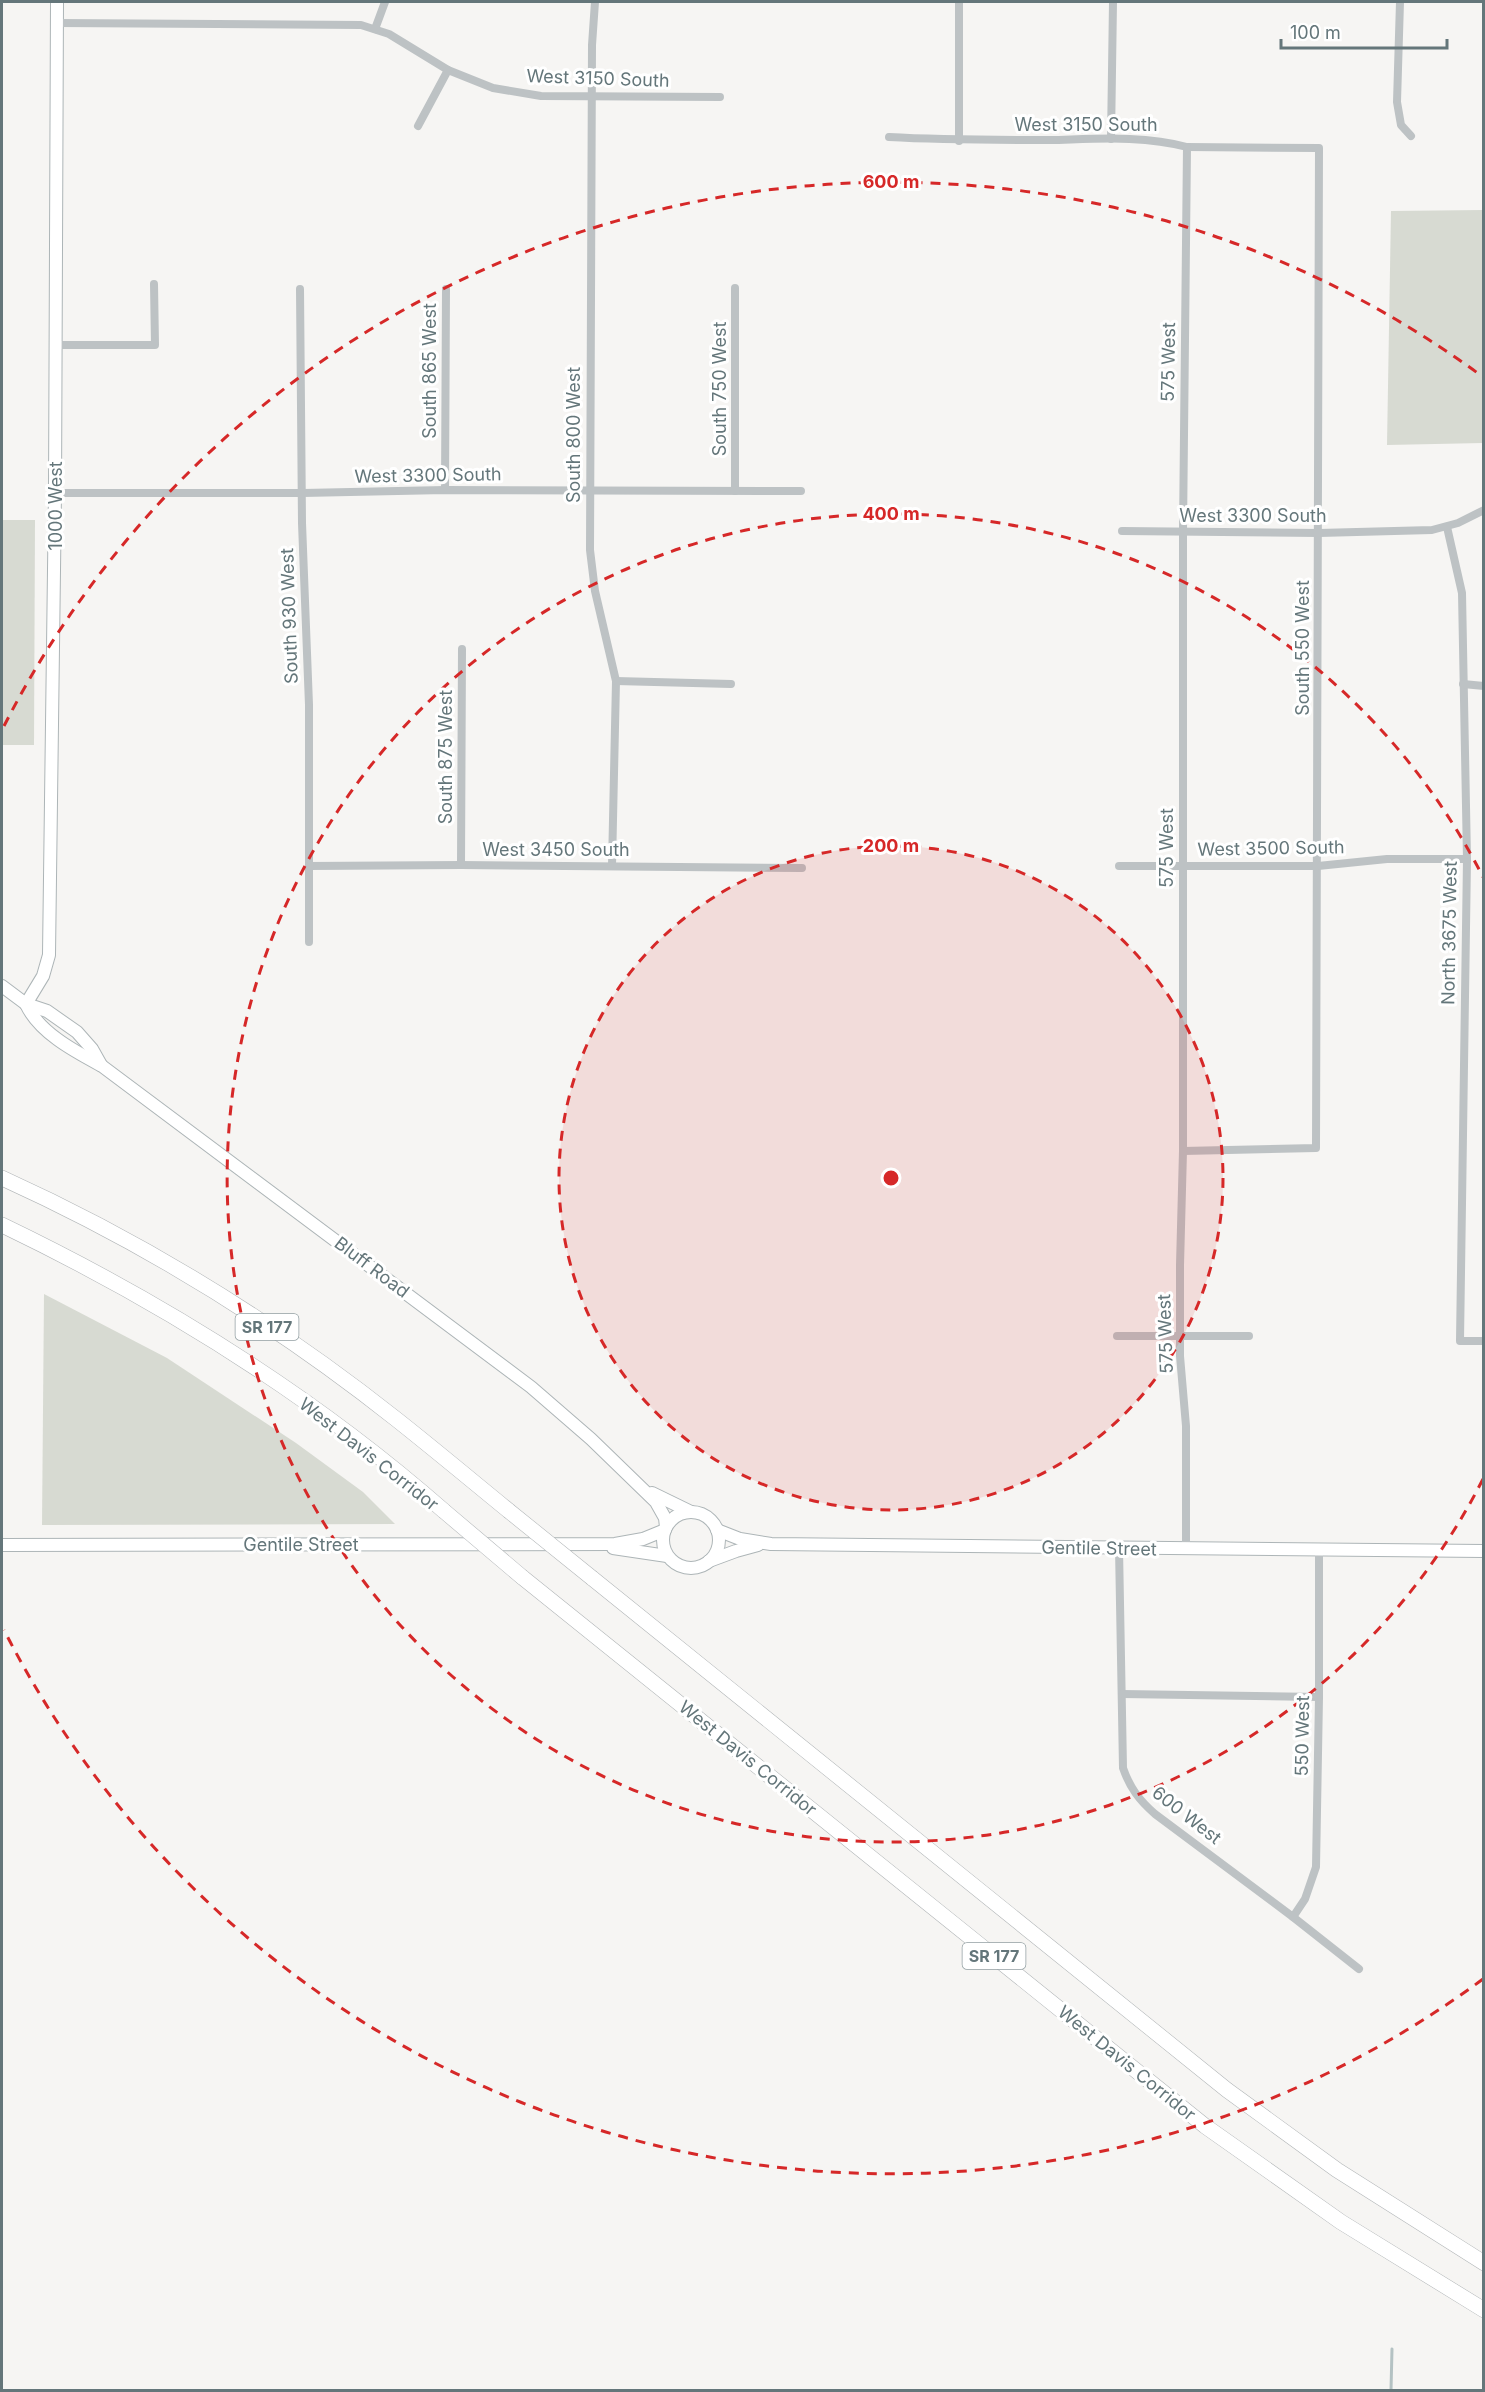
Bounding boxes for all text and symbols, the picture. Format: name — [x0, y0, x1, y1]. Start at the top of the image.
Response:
scale bar — [1281, 12, 1448, 50]
text: 100 m — [1290, 22, 1341, 43]
street label: West 3150 South — [526, 65, 670, 91]
street label: West 3150 South — [1014, 114, 1158, 135]
text: 600 m — [863, 171, 919, 192]
street label: South 865 West — [419, 303, 440, 439]
street label: South 750 West — [709, 322, 730, 456]
street label: 575 West — [1157, 322, 1179, 402]
street label: South 800 West — [563, 367, 584, 503]
street label: 1000 West — [45, 461, 66, 551]
street label: West 3300 South — [354, 463, 502, 487]
text: 400 m — [862, 503, 920, 524]
street label: West 3300 South — [1179, 505, 1327, 526]
street label: South 930 West — [276, 548, 302, 684]
street label: South 550 West — [1292, 580, 1313, 716]
street label: South 875 West — [435, 690, 456, 824]
street label: 575 West — [1156, 808, 1177, 888]
text: 200 m — [863, 835, 919, 856]
street label: West 3500 South — [1197, 836, 1345, 860]
street label: West 3450 South — [482, 839, 630, 860]
street label: North 3675 West — [1437, 861, 1461, 1005]
centre of rings — [881, 1168, 901, 1188]
street label: Bluff Road — [331, 1232, 413, 1302]
street label: 575 West — [1153, 1294, 1177, 1374]
road number: SR 177 — [236, 1314, 298, 1340]
street label: West Davis Corridor — [295, 1393, 443, 1515]
street label: Gentile Street — [243, 1534, 359, 1555]
street label: Gentile Street — [1041, 1536, 1157, 1560]
street label: 550 West — [1291, 1695, 1313, 1777]
street label: West Davis Corridor — [675, 1696, 821, 1820]
street label: 600 West — [1148, 1782, 1226, 1848]
road number: SR 177 — [962, 1943, 1026, 1969]
street label: West Davis Corridor — [1054, 2001, 1200, 2125]

